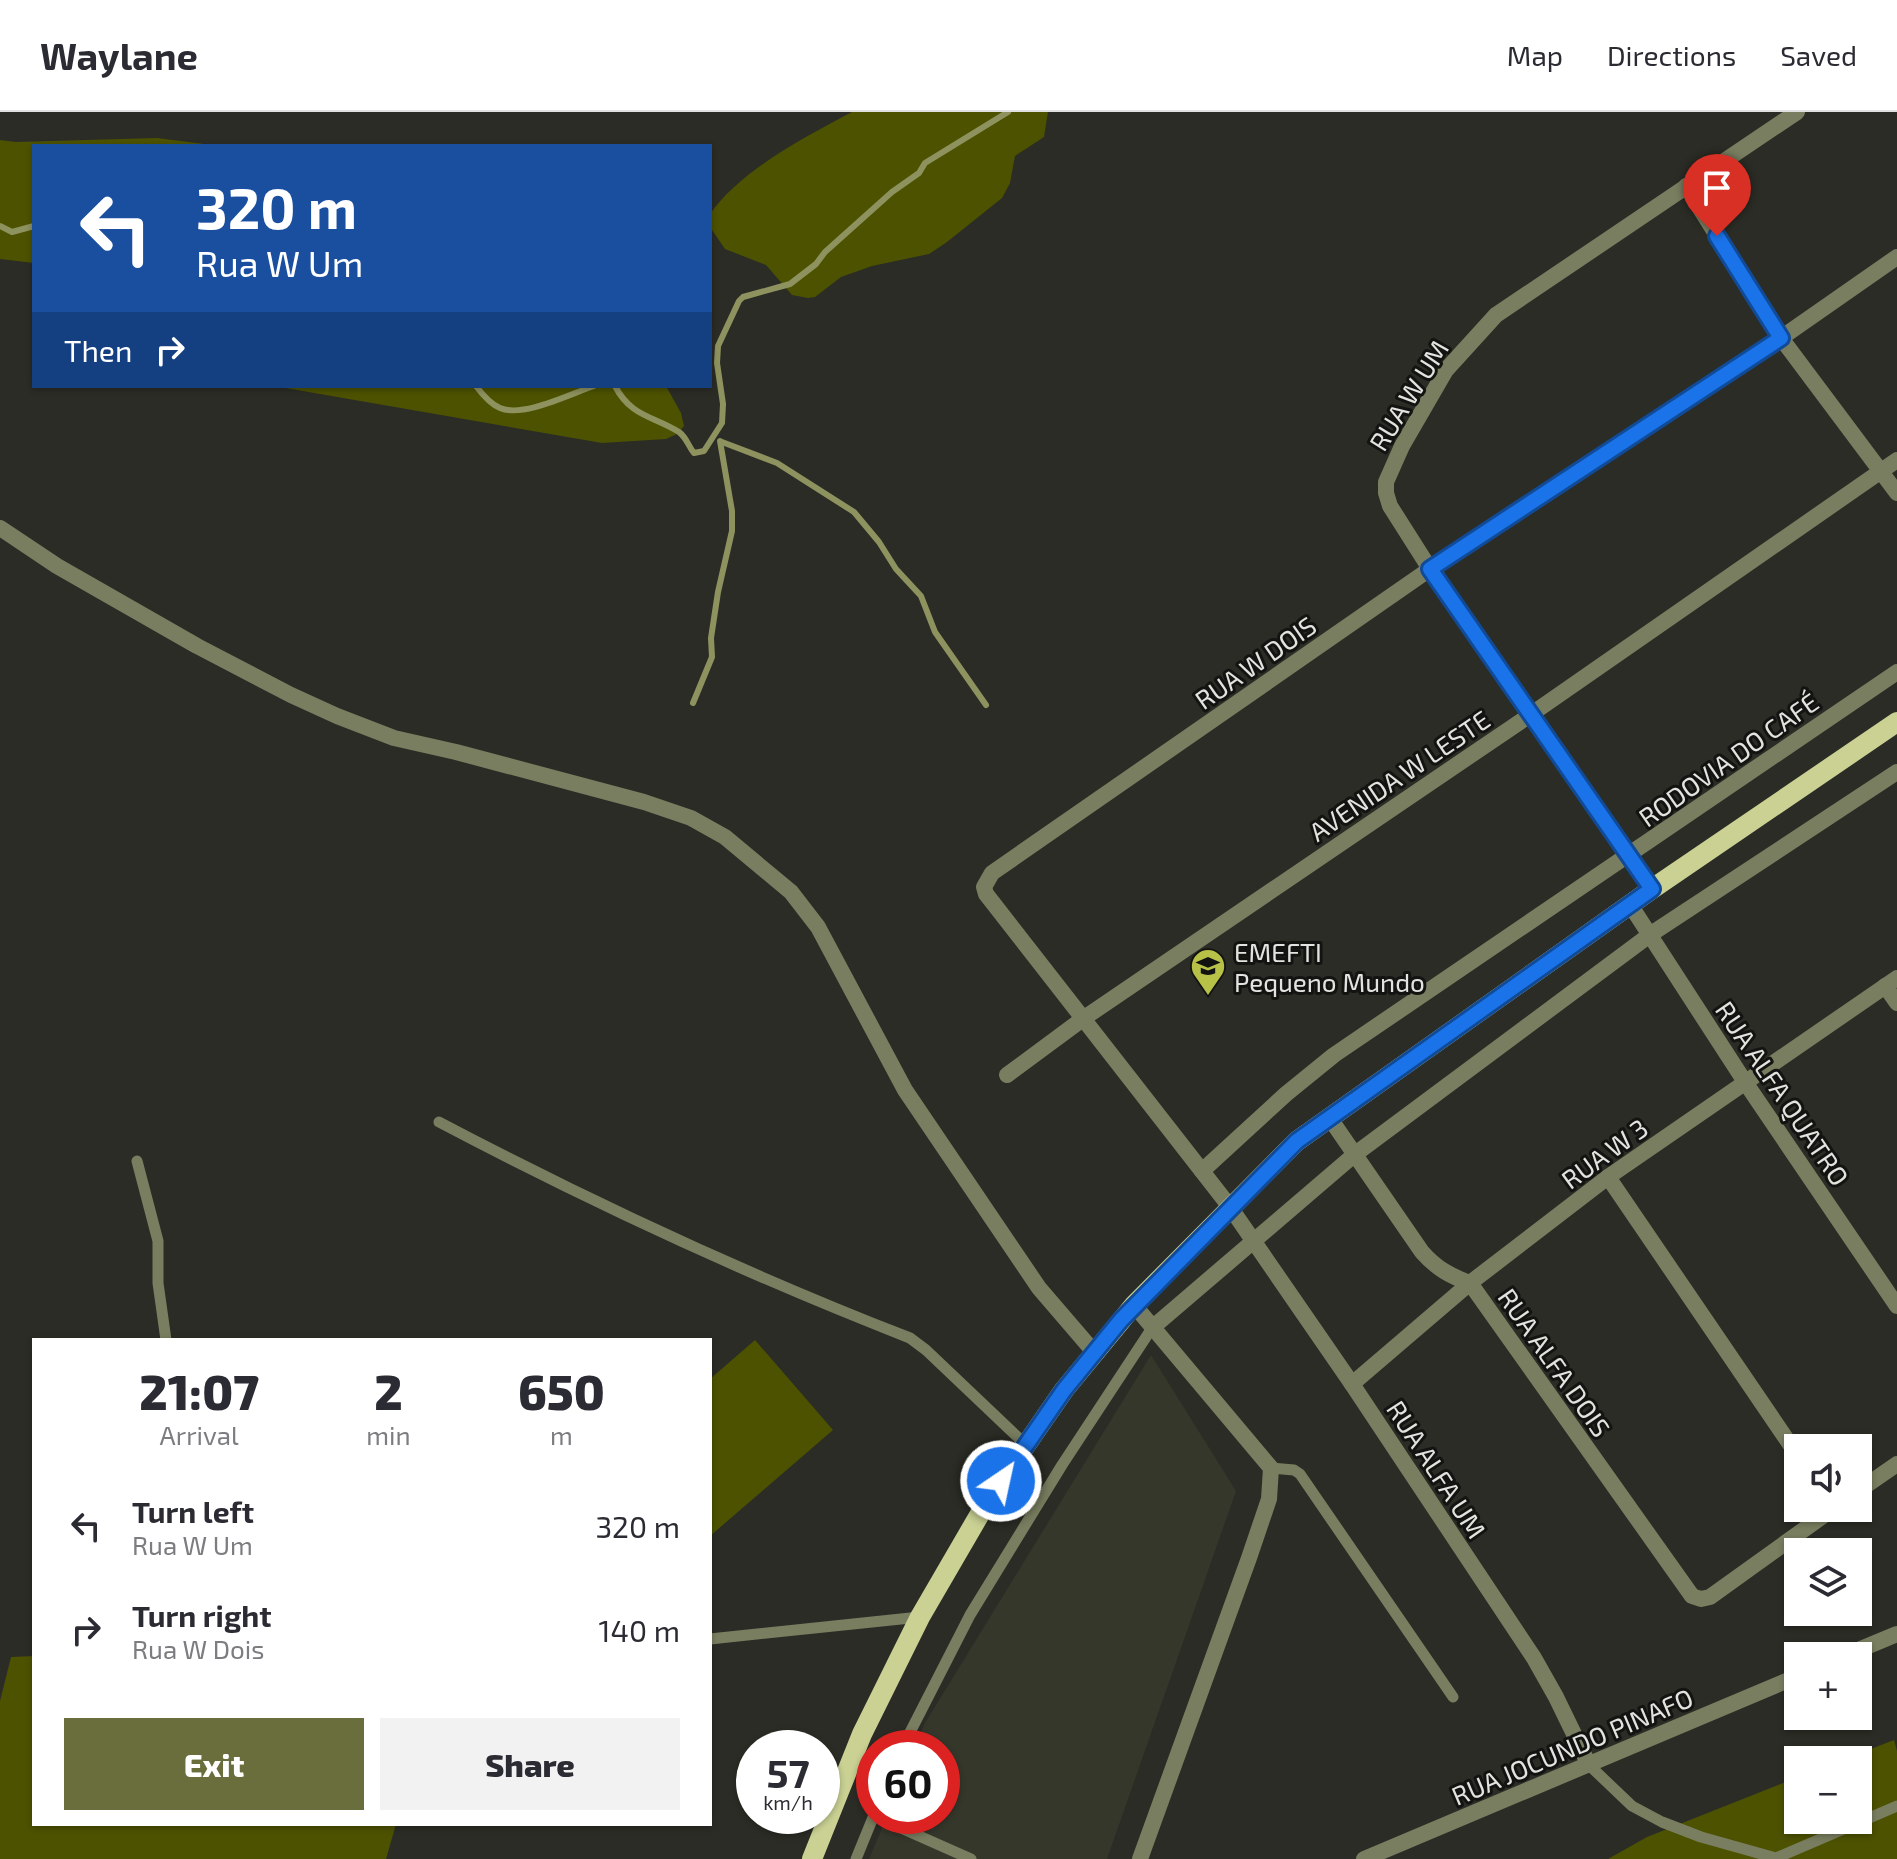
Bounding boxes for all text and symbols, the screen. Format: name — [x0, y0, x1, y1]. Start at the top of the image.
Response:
text: Waylane — [40, 32, 198, 78]
text: Map — [1507, 38, 1563, 72]
text: Directions — [1607, 38, 1736, 72]
text: Saved — [1780, 38, 1857, 72]
pin — [1683, 154, 1751, 236]
icon: arrive — [1695, 166, 1739, 210]
text: 320 m — [196, 173, 357, 240]
icon: left — [64, 176, 168, 280]
text: Rua W Um — [196, 241, 363, 284]
icon: right — [148, 328, 192, 372]
text: Then — [64, 332, 132, 368]
street label: RUA W UM — [1362, 334, 1454, 456]
street label: RUA W DOIS — [1189, 609, 1321, 715]
street label: RODOVIA DO CAFÉ — [1632, 686, 1824, 832]
street label: AVENIDA W LESTE — [1303, 703, 1495, 847]
place label: EMEFTI Pequeno Mundo — [1234, 936, 1425, 997]
school or university icon: EMEFTI Pequeno Mundo — [1189, 947, 1227, 997]
street label: RUA ALFA QUATRO — [1710, 995, 1856, 1191]
street label: RUA W 3 — [1555, 1111, 1653, 1195]
street label: RUA ALFA DOIS — [1493, 1282, 1617, 1442]
text: 21:07 — [139, 1362, 259, 1420]
text: 2 — [374, 1362, 403, 1420]
text: 650 — [518, 1362, 605, 1420]
street label: RUA ALFA UM — [1381, 1394, 1493, 1544]
text: Arrival — [160, 1419, 239, 1450]
text: min — [366, 1419, 411, 1450]
text: m — [550, 1419, 573, 1450]
map controls — [1784, 1434, 1872, 1834]
button: sound — [1784, 1434, 1872, 1522]
position arrow — [959, 1439, 1043, 1523]
text: Turn left — [132, 1493, 254, 1529]
icon: left — [64, 1504, 108, 1548]
text: 320 m — [595, 1508, 680, 1544]
text: Rua W Um — [132, 1529, 253, 1560]
button: layers — [1784, 1538, 1872, 1626]
text: Turn right — [132, 1597, 272, 1633]
icon: right — [64, 1608, 108, 1652]
text: 140 m — [599, 1612, 680, 1648]
text: Rua W Dois — [132, 1633, 264, 1664]
button: + — [1784, 1642, 1872, 1730]
street label: RUA JOCUNDO PINAFO — [1447, 1681, 1697, 1811]
button: Exit — [64, 1718, 364, 1810]
button: Share — [380, 1718, 680, 1810]
speed limit sign: 60 — [856, 1730, 960, 1834]
button: − — [1784, 1746, 1872, 1834]
text: 57 — [766, 1748, 810, 1796]
text: km/h — [763, 1790, 813, 1814]

